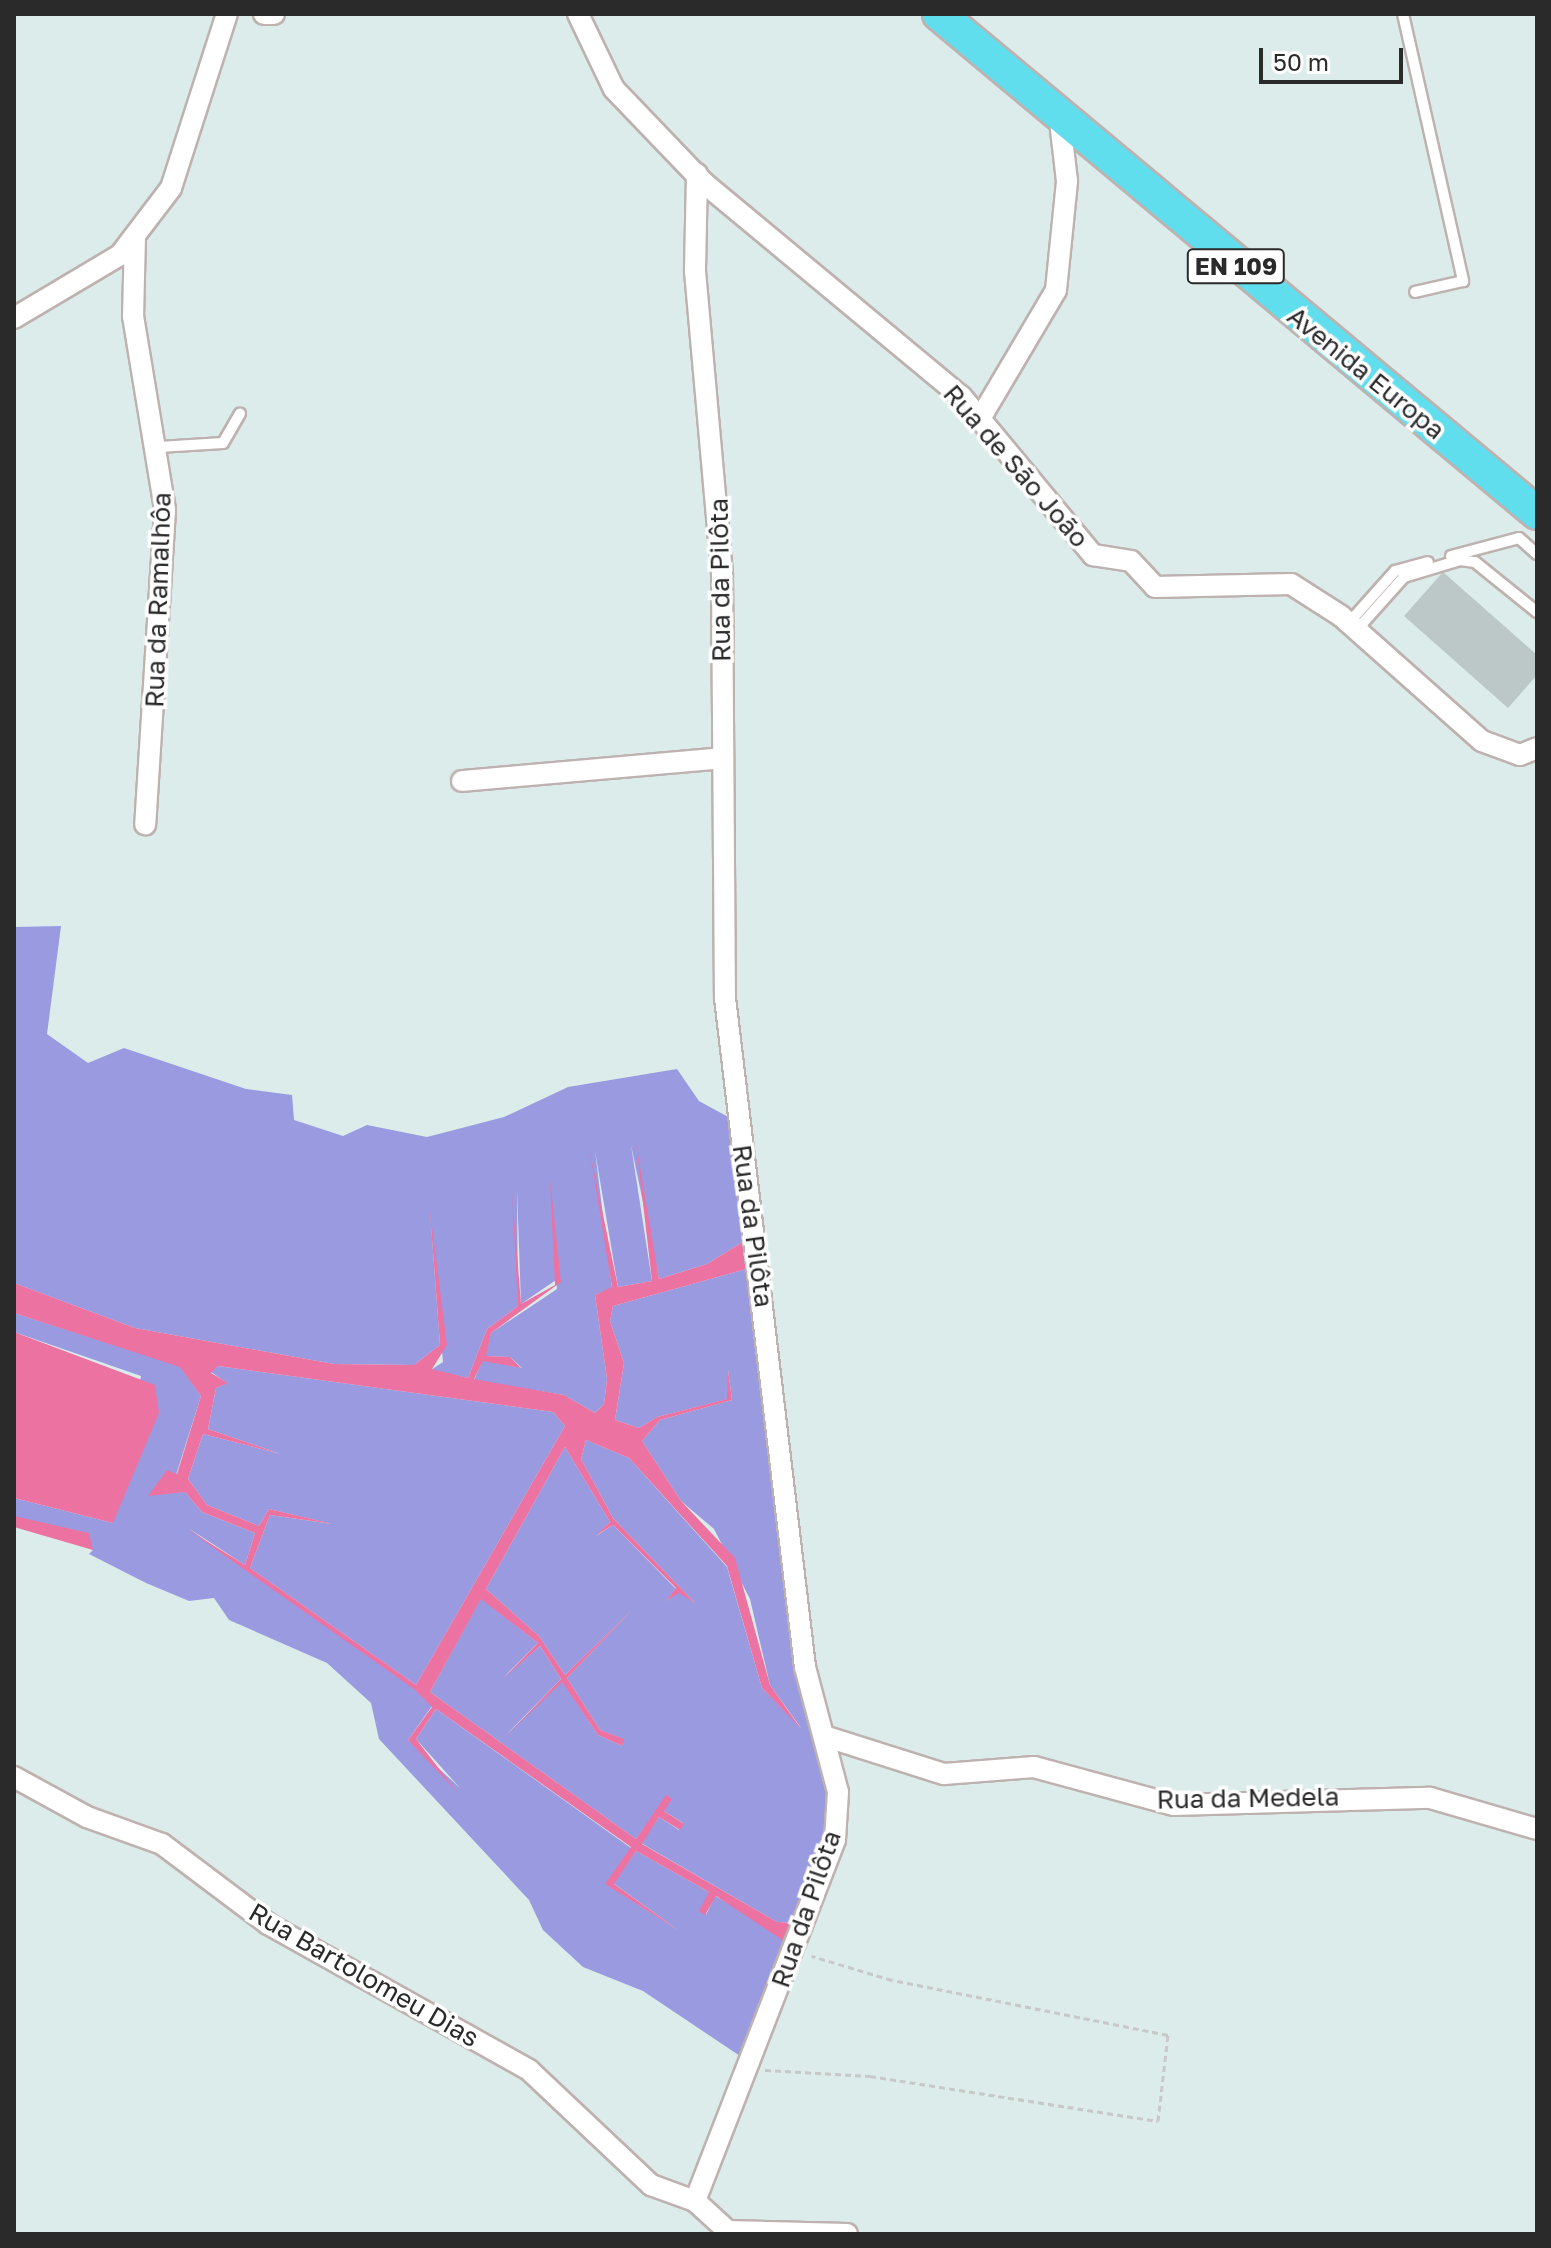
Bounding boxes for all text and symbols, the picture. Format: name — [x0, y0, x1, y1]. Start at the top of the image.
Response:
scale bar — [1263, 32, 1407, 82]
text: 50 m — [1273, 47, 1329, 76]
road number: EN 109 — [1186, 246, 1286, 286]
street label: Avenida Europa — [1281, 300, 1451, 446]
street label: Rua de São João — [937, 378, 1095, 554]
street label: Rua da Ramalhôa — [139, 492, 177, 708]
street label: Rua da Pilôta — [703, 498, 737, 662]
street label: Rua da Pilôta — [726, 1143, 780, 1309]
street label: Rua da Medela — [1156, 1781, 1340, 1815]
street label: Rua da Pilôta — [765, 1826, 847, 1992]
street label: Rua Bartolomeu Dias — [243, 1896, 485, 2054]

